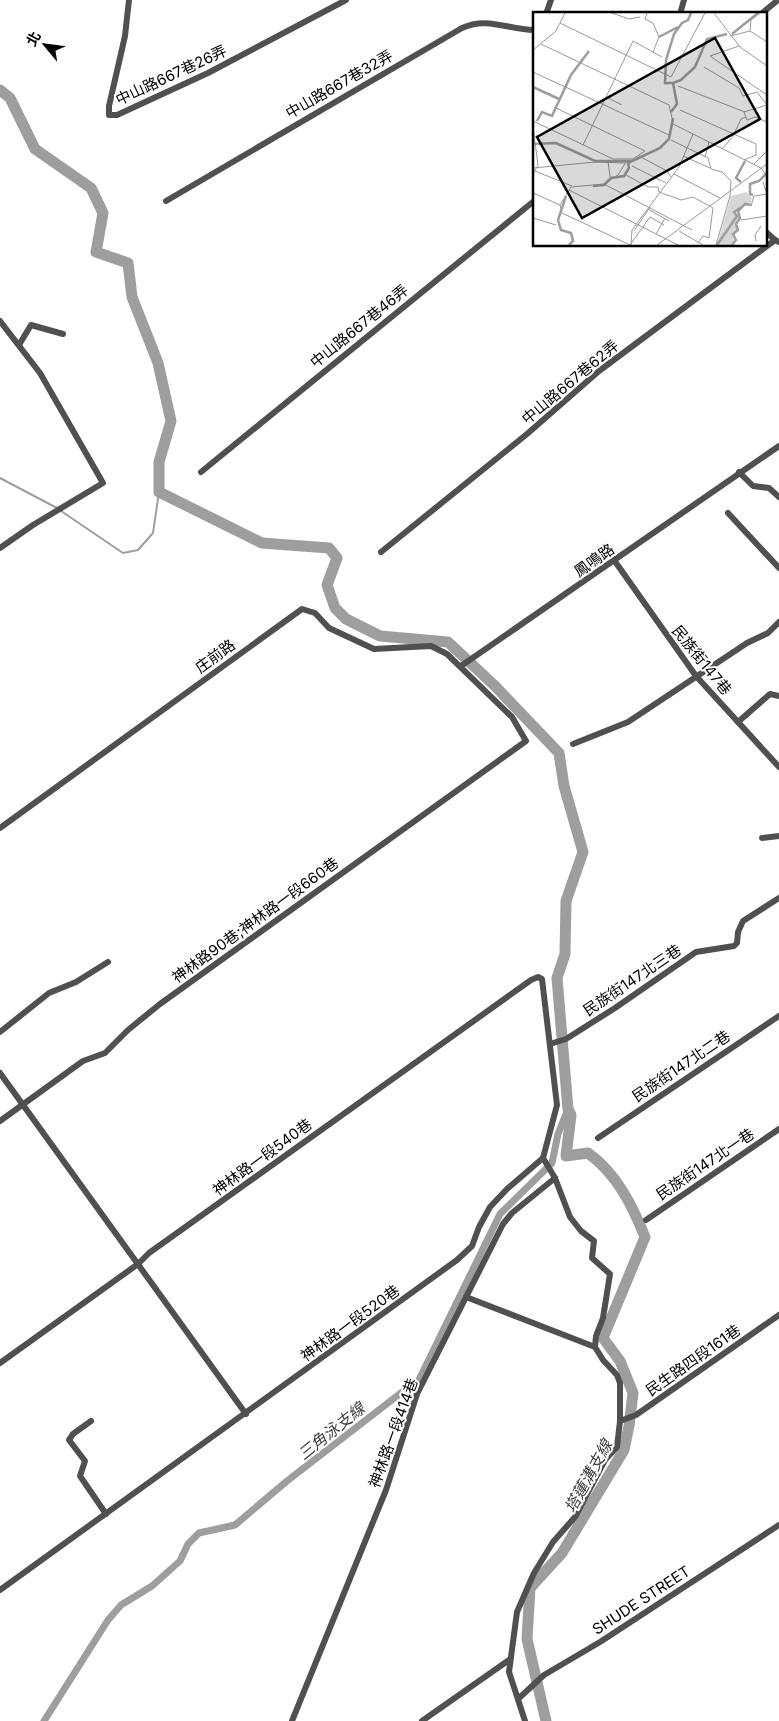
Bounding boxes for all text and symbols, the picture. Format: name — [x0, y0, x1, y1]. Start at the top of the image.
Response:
inset map — [533, 12, 766, 246]
north arrow — [20, 20, 70, 70]
text: 北 — [22, 28, 44, 49]
street label: 中山路667巷26弄 — [112, 41, 230, 109]
street label: 中山路667巷32弄 — [282, 46, 396, 122]
street label: 中山路667巷46弄 — [306, 281, 412, 371]
street label: 中山路667巷62弄 — [518, 336, 622, 428]
street label: 鳳鳴路 — [570, 539, 618, 581]
street label: 民族街147巷 — [668, 621, 736, 699]
street label: 庄前路 — [191, 635, 239, 677]
street label: 神林路90巷;神林路一段660巷 — [168, 853, 342, 987]
street label: 民族街147北三巷 — [579, 940, 685, 1020]
street label: 民族街147北二巷 — [628, 1026, 734, 1106]
street label: 神林路一段540巷 — [209, 1115, 315, 1199]
street label: 民族街147北一巷 — [652, 1124, 758, 1204]
street label: 神林路一段520巷 — [297, 1281, 403, 1365]
street label: 民生路四段161巷 — [642, 1320, 744, 1400]
street label: 神林路一段414巷 — [364, 1376, 422, 1490]
water label: 三角泳支線 — [294, 1397, 370, 1464]
water label: 塔蓮溝支線 — [560, 1434, 617, 1516]
street label: SHUDE STREET — [589, 1561, 693, 1639]

